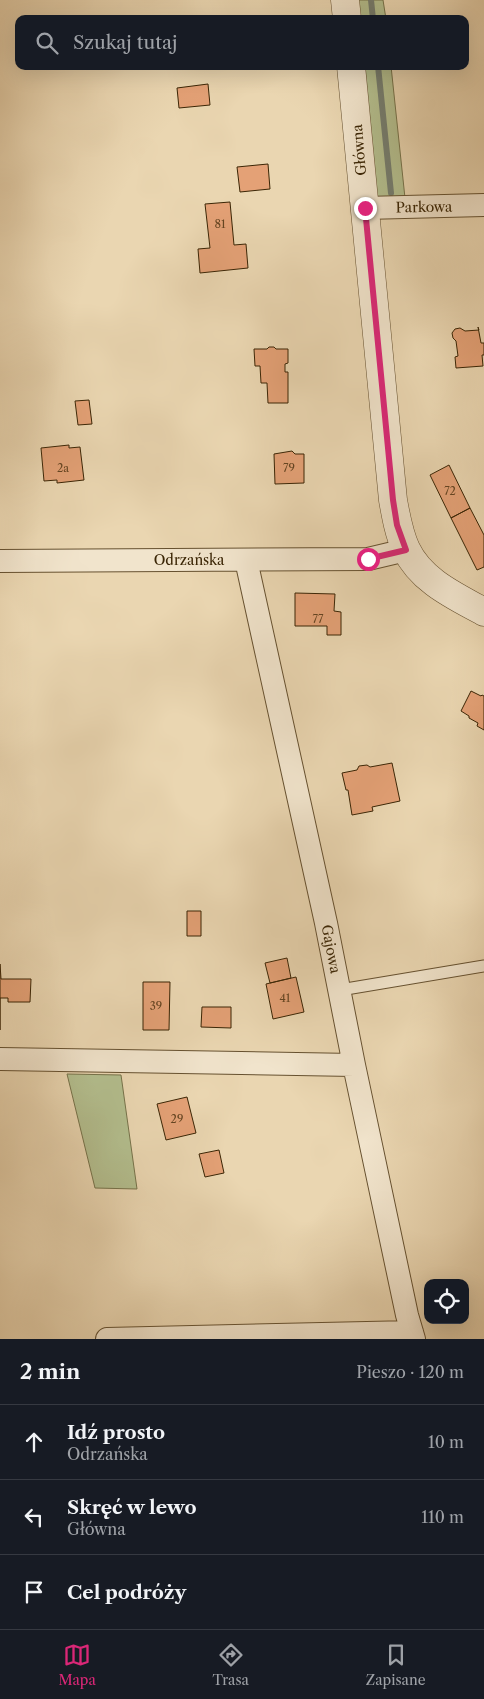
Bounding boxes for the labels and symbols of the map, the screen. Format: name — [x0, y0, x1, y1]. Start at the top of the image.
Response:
street label: Główna — [348, 123, 370, 176]
route end — [354, 197, 377, 220]
street label: Parkowa — [396, 197, 453, 216]
house number: 81 — [214, 217, 226, 231]
house number: 2a — [57, 461, 69, 475]
house number: 79 — [283, 461, 295, 475]
house number: 72 — [444, 484, 456, 498]
route start — [357, 548, 380, 571]
street label: Odrzańska — [154, 551, 225, 569]
house number: 77 — [313, 612, 324, 626]
street label: Gajowa — [317, 923, 345, 976]
house number: 41 — [280, 991, 291, 1005]
house number: 39 — [150, 999, 162, 1013]
house number: 29 — [171, 1112, 183, 1126]

